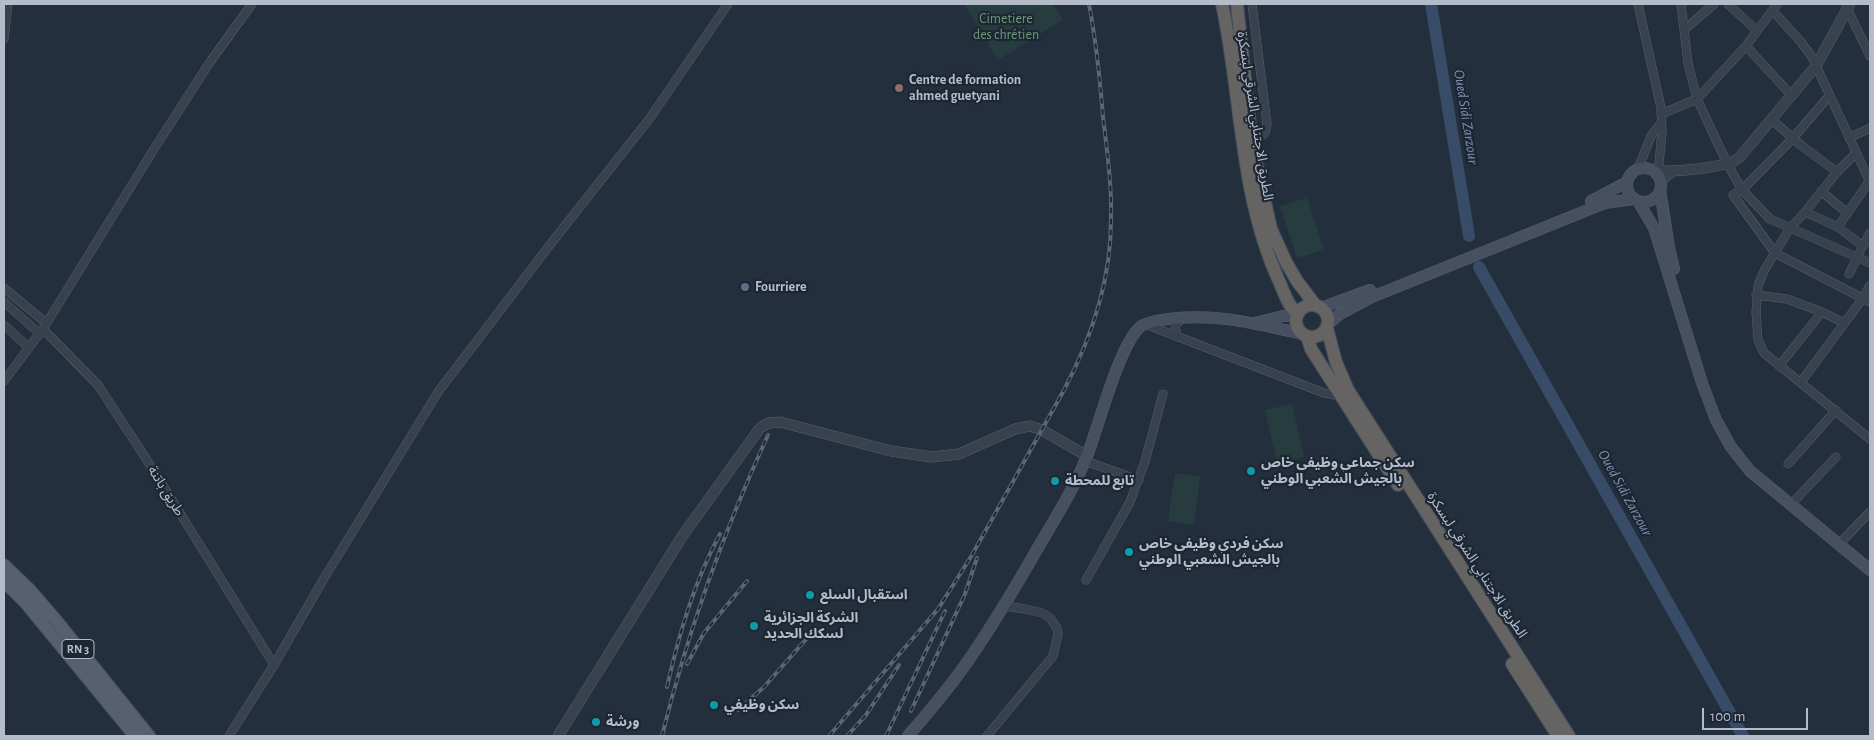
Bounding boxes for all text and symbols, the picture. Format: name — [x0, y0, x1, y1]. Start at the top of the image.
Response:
park label: Cimetiere des chrétien — [973, 11, 1039, 44]
street label: الطريق الاجتنابي الشرقي لبسكرة — [1233, 30, 1277, 202]
water label: Oued Sidi Zarzour — [1450, 68, 1482, 166]
place label: Centre de formation ahmed guetyani — [909, 72, 1021, 104]
marker: Centre de formation ahmed guetyani — [893, 82, 905, 94]
place label: Fourriere — [755, 279, 807, 295]
marker: Fourriere — [739, 281, 751, 293]
water label: Oued Sidi Zarzour — [1594, 447, 1656, 539]
place label: سكن جماعي وظيفي خاص بالجيش الشعبي الوطني — [1261, 455, 1415, 488]
street label: طريق باتنة — [144, 463, 188, 519]
marker: سكن جماعي وظيفي خاص بالجيش الشعبي الوطني — [1245, 465, 1257, 477]
place label: تابع للمحطة — [1065, 473, 1134, 489]
marker: تابع للمحطة — [1049, 475, 1061, 487]
street label: الطريق الاجتنابي الشرقي لبسكرة — [1423, 489, 1531, 641]
place label: سكن فردي وظيفي خاص بالجيش الشعبي الوطني — [1139, 536, 1283, 568]
marker: سكن فردي وظيفي خاص بالجيش الشعبي الوطني — [1123, 546, 1135, 558]
place label: استقبال السلع — [820, 587, 908, 603]
marker: استقبال السلع — [804, 589, 816, 601]
place label: الشركة الجزائرية لسكك الحديد — [764, 610, 858, 642]
marker: الشركة الجزائرية لسكك الحديد — [748, 620, 760, 632]
road number: RN 3 — [62, 640, 94, 659]
place label: سكن وظيفي — [724, 697, 799, 713]
scale bar — [1704, 698, 1810, 730]
marker: سكن وظيفي — [708, 699, 720, 711]
text: 100 m — [1710, 709, 1745, 724]
place label: ورشة — [606, 714, 639, 730]
marker: ورشة — [590, 716, 602, 728]

